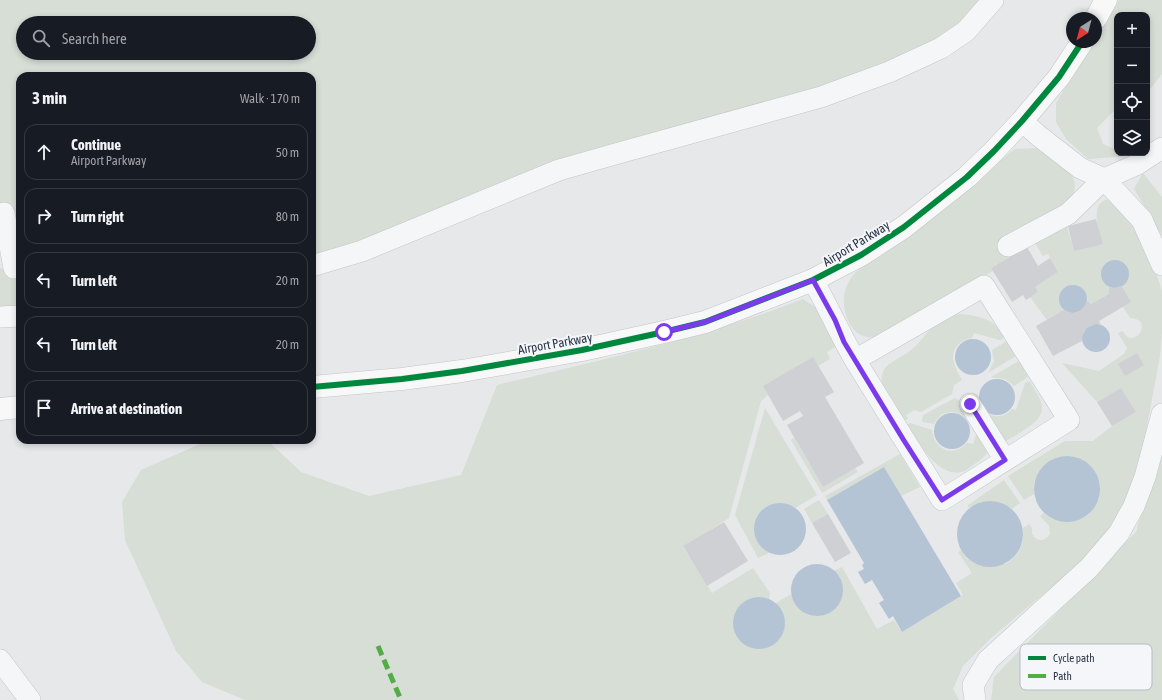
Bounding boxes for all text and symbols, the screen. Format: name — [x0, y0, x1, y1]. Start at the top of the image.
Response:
north arrow — [1066, 12, 1102, 48]
map controls — [1114, 12, 1150, 156]
button: + — [1114, 12, 1150, 48]
search box — [16, 16, 316, 60]
icon: search — [30, 27, 52, 49]
text: Search here — [62, 30, 127, 47]
button: − — [1114, 48, 1150, 84]
button: locate — [1114, 84, 1150, 120]
text: 3 min — [32, 88, 67, 108]
text: Walk · 170 m — [240, 91, 300, 106]
button: layers — [1114, 120, 1150, 156]
text: Continue — [71, 136, 121, 153]
icon: ahead — [33, 141, 55, 163]
text: 50 m — [276, 145, 299, 160]
text: Airport Parkway — [71, 153, 146, 168]
icon: right — [33, 205, 55, 227]
text: Turn right — [71, 208, 124, 225]
text: 80 m — [276, 209, 299, 224]
street label: Airport Parkway — [820, 217, 893, 269]
icon: left — [33, 269, 55, 291]
text: Turn left — [71, 272, 117, 289]
text: 20 m — [276, 273, 299, 288]
route start — [655, 323, 673, 341]
street label: Airport Parkway — [517, 329, 594, 357]
icon: left — [33, 333, 55, 355]
text: Turn left — [71, 336, 117, 353]
text: 20 m — [276, 337, 299, 352]
route end — [961, 395, 979, 413]
icon: arrive — [33, 397, 55, 419]
text: Arrive at destination — [71, 400, 182, 417]
legend — [1020, 644, 1152, 690]
text: Cycle path — [1053, 652, 1095, 664]
text: Path — [1053, 670, 1072, 682]

